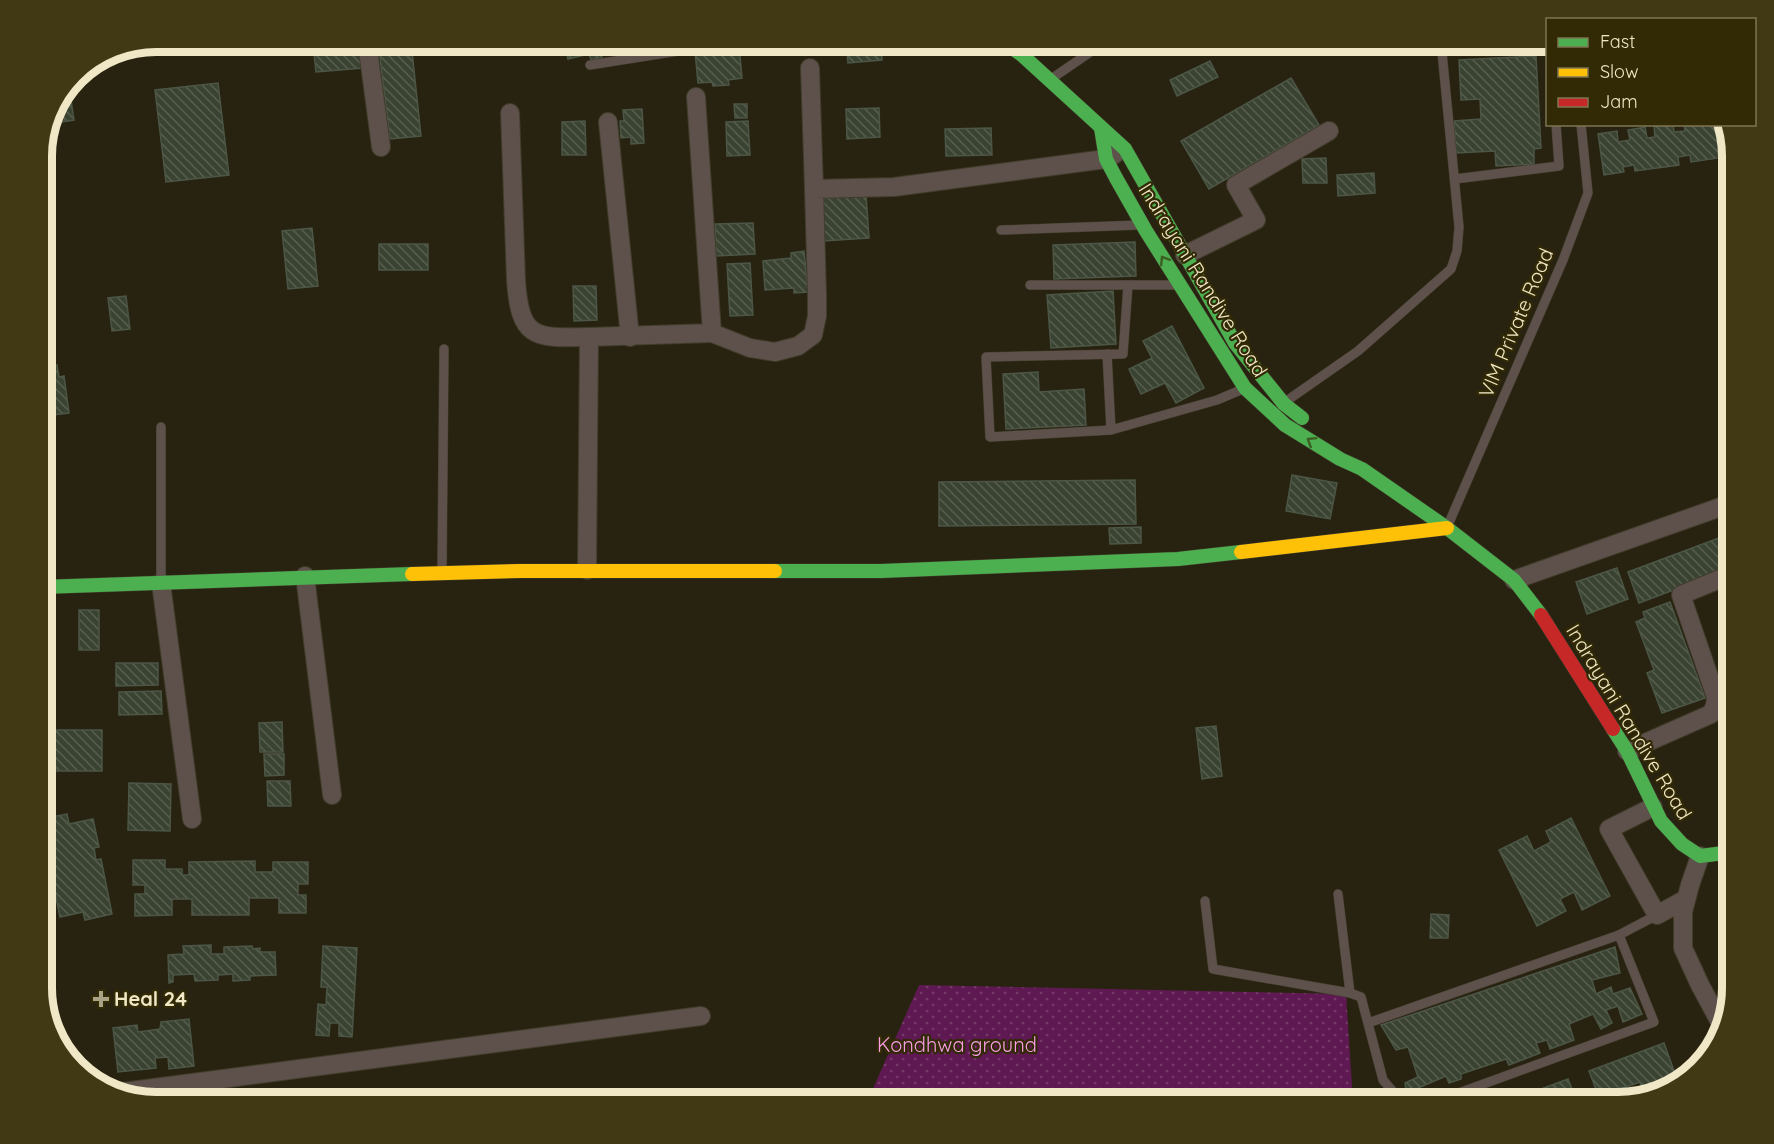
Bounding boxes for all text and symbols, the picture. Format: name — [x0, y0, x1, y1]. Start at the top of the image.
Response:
legend — [1546, 18, 1756, 126]
text: Fast — [1600, 30, 1635, 53]
text: Slow — [1600, 60, 1638, 83]
text: Jam — [1600, 90, 1638, 113]
street label: Indrayani Randive Road — [1134, 178, 1273, 381]
street label: VIM Private Road — [1473, 244, 1558, 401]
one-way arrow — [1160, 255, 1171, 266]
one-way arrow — [1307, 436, 1317, 448]
street label: Indrayani Randive Road — [1561, 620, 1698, 824]
place label: Heal 24 — [114, 986, 187, 1011]
marker: Heal 24 — [92, 990, 110, 1008]
park label: Kondhwa ground — [877, 1032, 1037, 1057]

